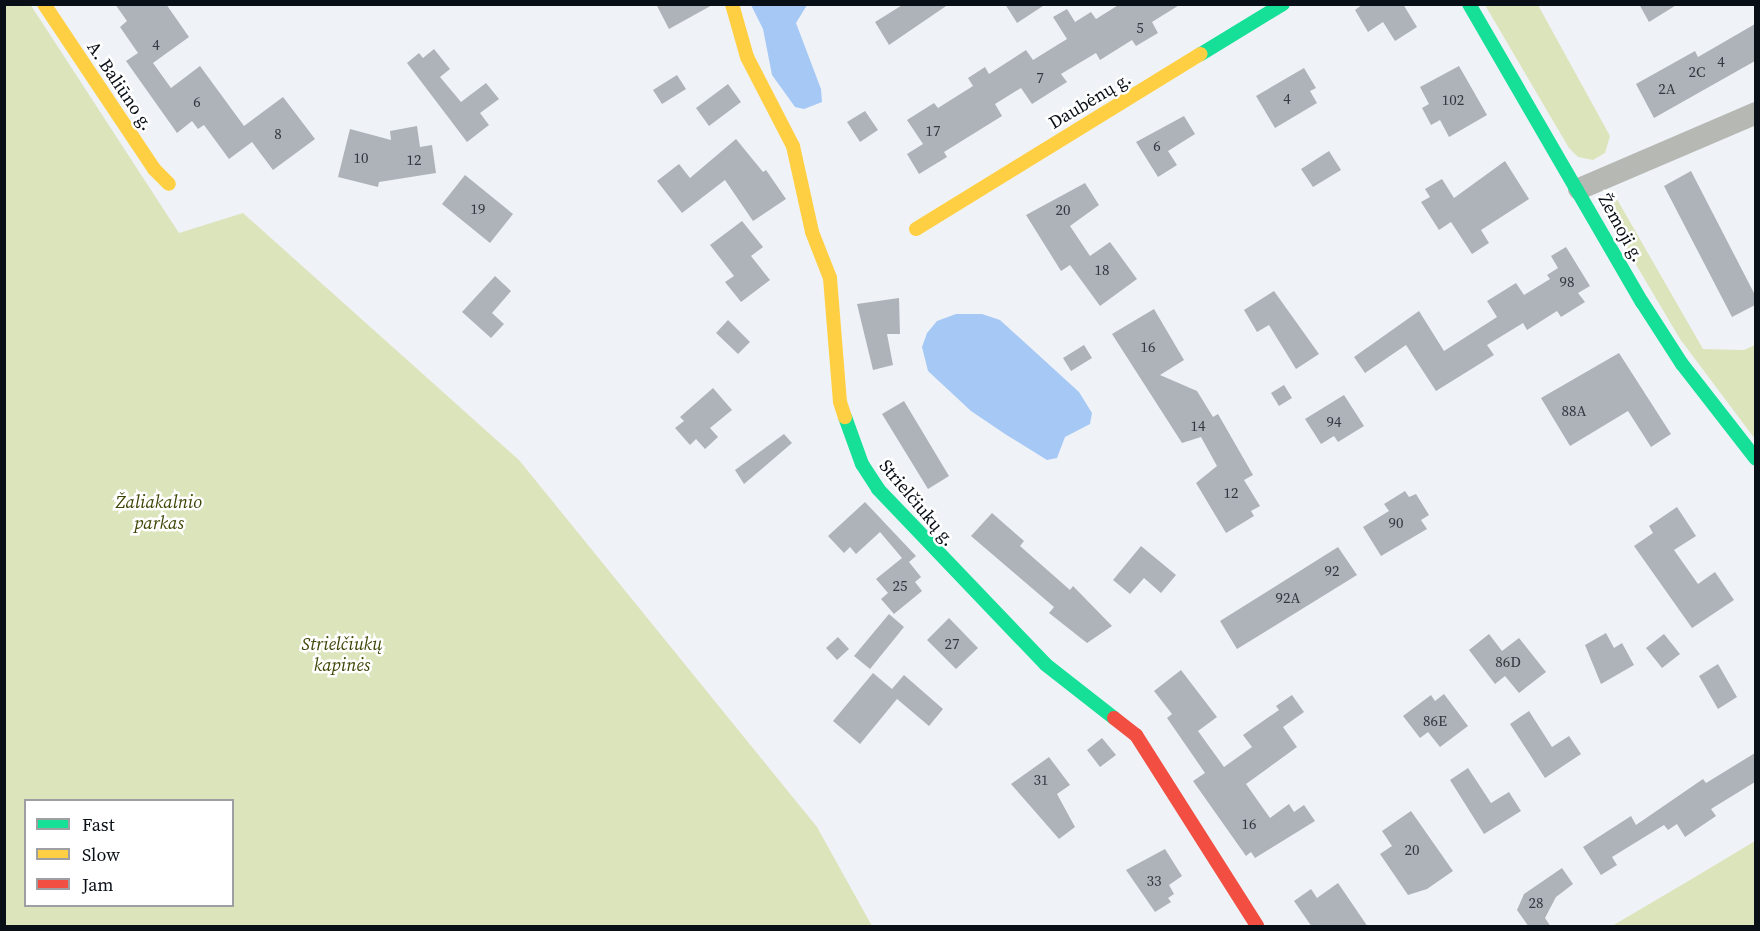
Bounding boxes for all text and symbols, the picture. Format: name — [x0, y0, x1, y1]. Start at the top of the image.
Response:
house number: 5 — [1136, 19, 1144, 37]
house number: 4 — [152, 36, 160, 54]
street label: A. Baliūno g. — [82, 37, 158, 135]
house number: 4 — [1717, 53, 1725, 71]
house number: 2C — [1689, 63, 1705, 81]
street label: Daubėnų g. — [1045, 68, 1135, 134]
house number: 7 — [1036, 69, 1044, 87]
house number: 2A — [1658, 80, 1676, 98]
house number: 4 — [1283, 90, 1291, 108]
house number: 102 — [1442, 91, 1464, 109]
house number: 6 — [193, 93, 201, 111]
house number: 17 — [926, 122, 940, 140]
house number: 8 — [274, 125, 282, 143]
house number: 6 — [1153, 137, 1161, 155]
house number: 10 — [354, 149, 368, 167]
house number: 12 — [407, 151, 421, 169]
street label: Žemoji g. — [1594, 190, 1648, 266]
house number: 19 — [471, 200, 485, 218]
house number: 20 — [1056, 201, 1070, 219]
house number: 18 — [1095, 261, 1109, 279]
house number: 98 — [1560, 273, 1574, 291]
house number: 16 — [1141, 338, 1155, 356]
house number: 88A — [1562, 402, 1586, 420]
house number: 94 — [1327, 413, 1341, 431]
house number: 14 — [1191, 417, 1205, 435]
street label: Strielčiukų g. — [875, 455, 959, 551]
house number: 12 — [1224, 484, 1238, 502]
park label: Žaliakalnio parkas — [116, 492, 202, 534]
house number: 90 — [1389, 514, 1403, 532]
house number: 92 — [1325, 562, 1339, 580]
house number: 25 — [893, 577, 907, 595]
house number: 92A — [1276, 589, 1300, 607]
park label: Strielčiukų kapinės — [302, 634, 382, 676]
house number: 27 — [945, 635, 959, 653]
house number: 86D — [1495, 653, 1521, 671]
house number: 86E — [1423, 712, 1447, 730]
house number: 31 — [1034, 771, 1048, 789]
legend — [24, 799, 234, 907]
text: Fast — [82, 812, 115, 837]
house number: 16 — [1242, 815, 1256, 833]
house number: 20 — [1405, 841, 1419, 859]
text: Slow — [82, 842, 120, 867]
text: Jam — [82, 872, 114, 897]
house number: 33 — [1147, 872, 1161, 890]
house number: 28 — [1529, 894, 1543, 912]

